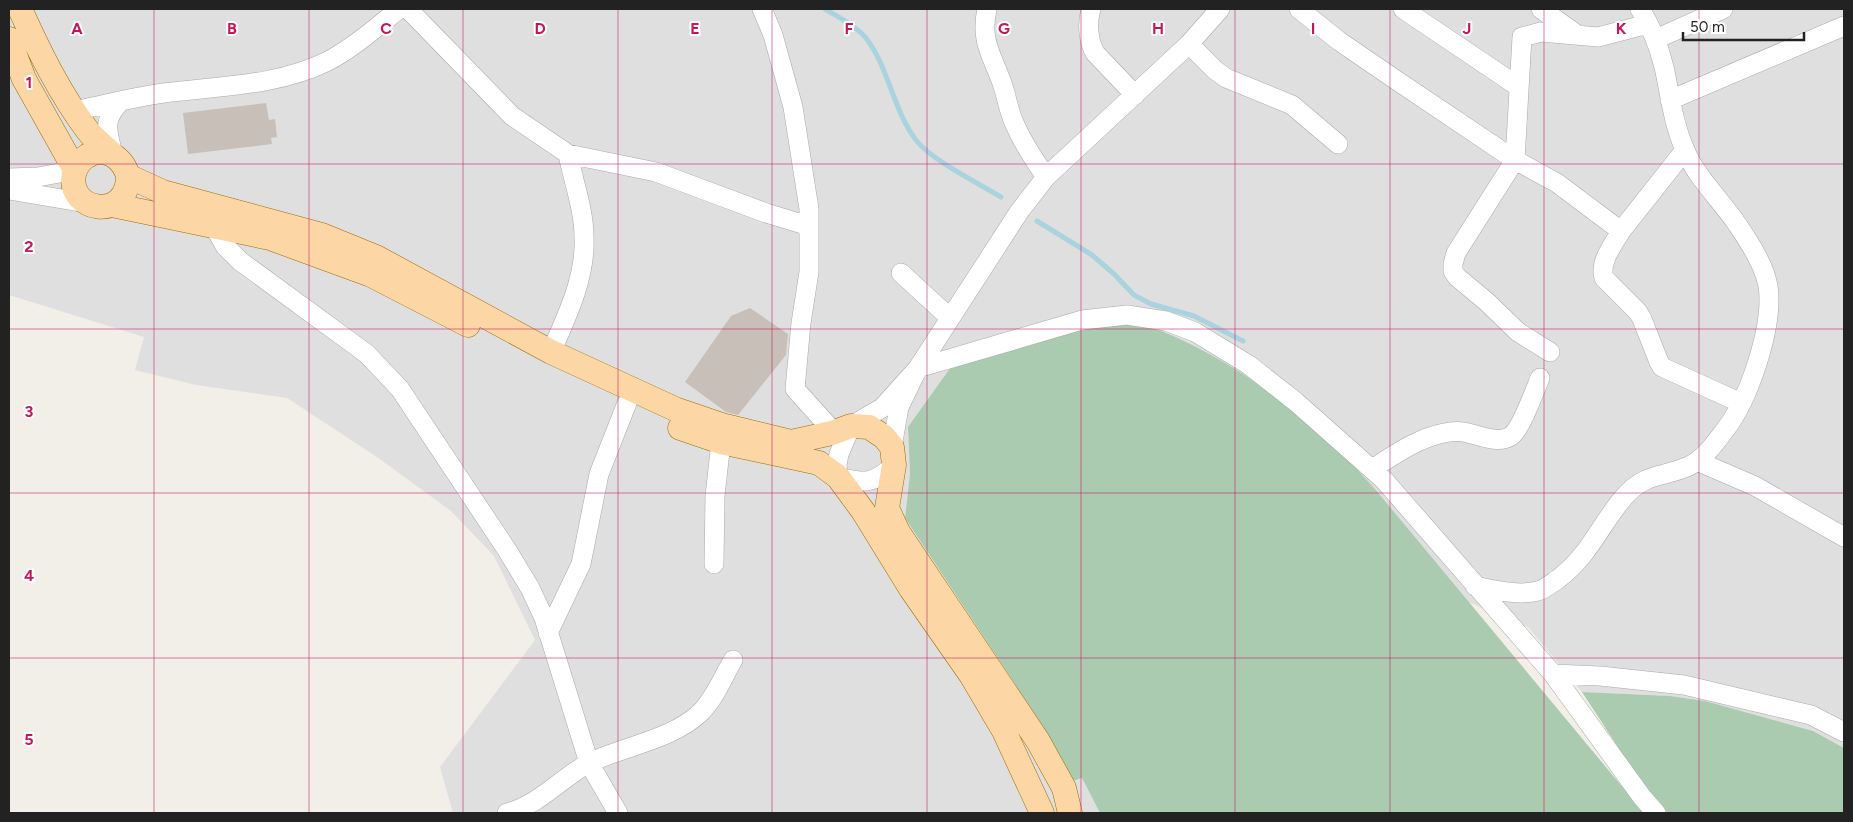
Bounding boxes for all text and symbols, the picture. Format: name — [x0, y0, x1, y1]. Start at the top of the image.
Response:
scale bar — [1683, 10, 1804, 42]
text: 50 m — [1690, 18, 1725, 36]
text: A — [71, 19, 83, 38]
text: B — [227, 19, 237, 38]
text: C — [380, 19, 392, 38]
text: D — [534, 19, 546, 38]
text: E — [690, 19, 700, 38]
text: F — [845, 19, 854, 38]
text: G — [998, 19, 1010, 38]
text: H — [1152, 19, 1164, 38]
text: I — [1311, 19, 1315, 38]
text: J — [1463, 19, 1471, 38]
text: K — [1616, 19, 1627, 38]
text: 1 — [26, 73, 32, 92]
text: 2 — [24, 237, 34, 256]
text: 3 — [25, 402, 34, 421]
text: 4 — [24, 566, 34, 585]
text: 5 — [24, 730, 34, 749]

